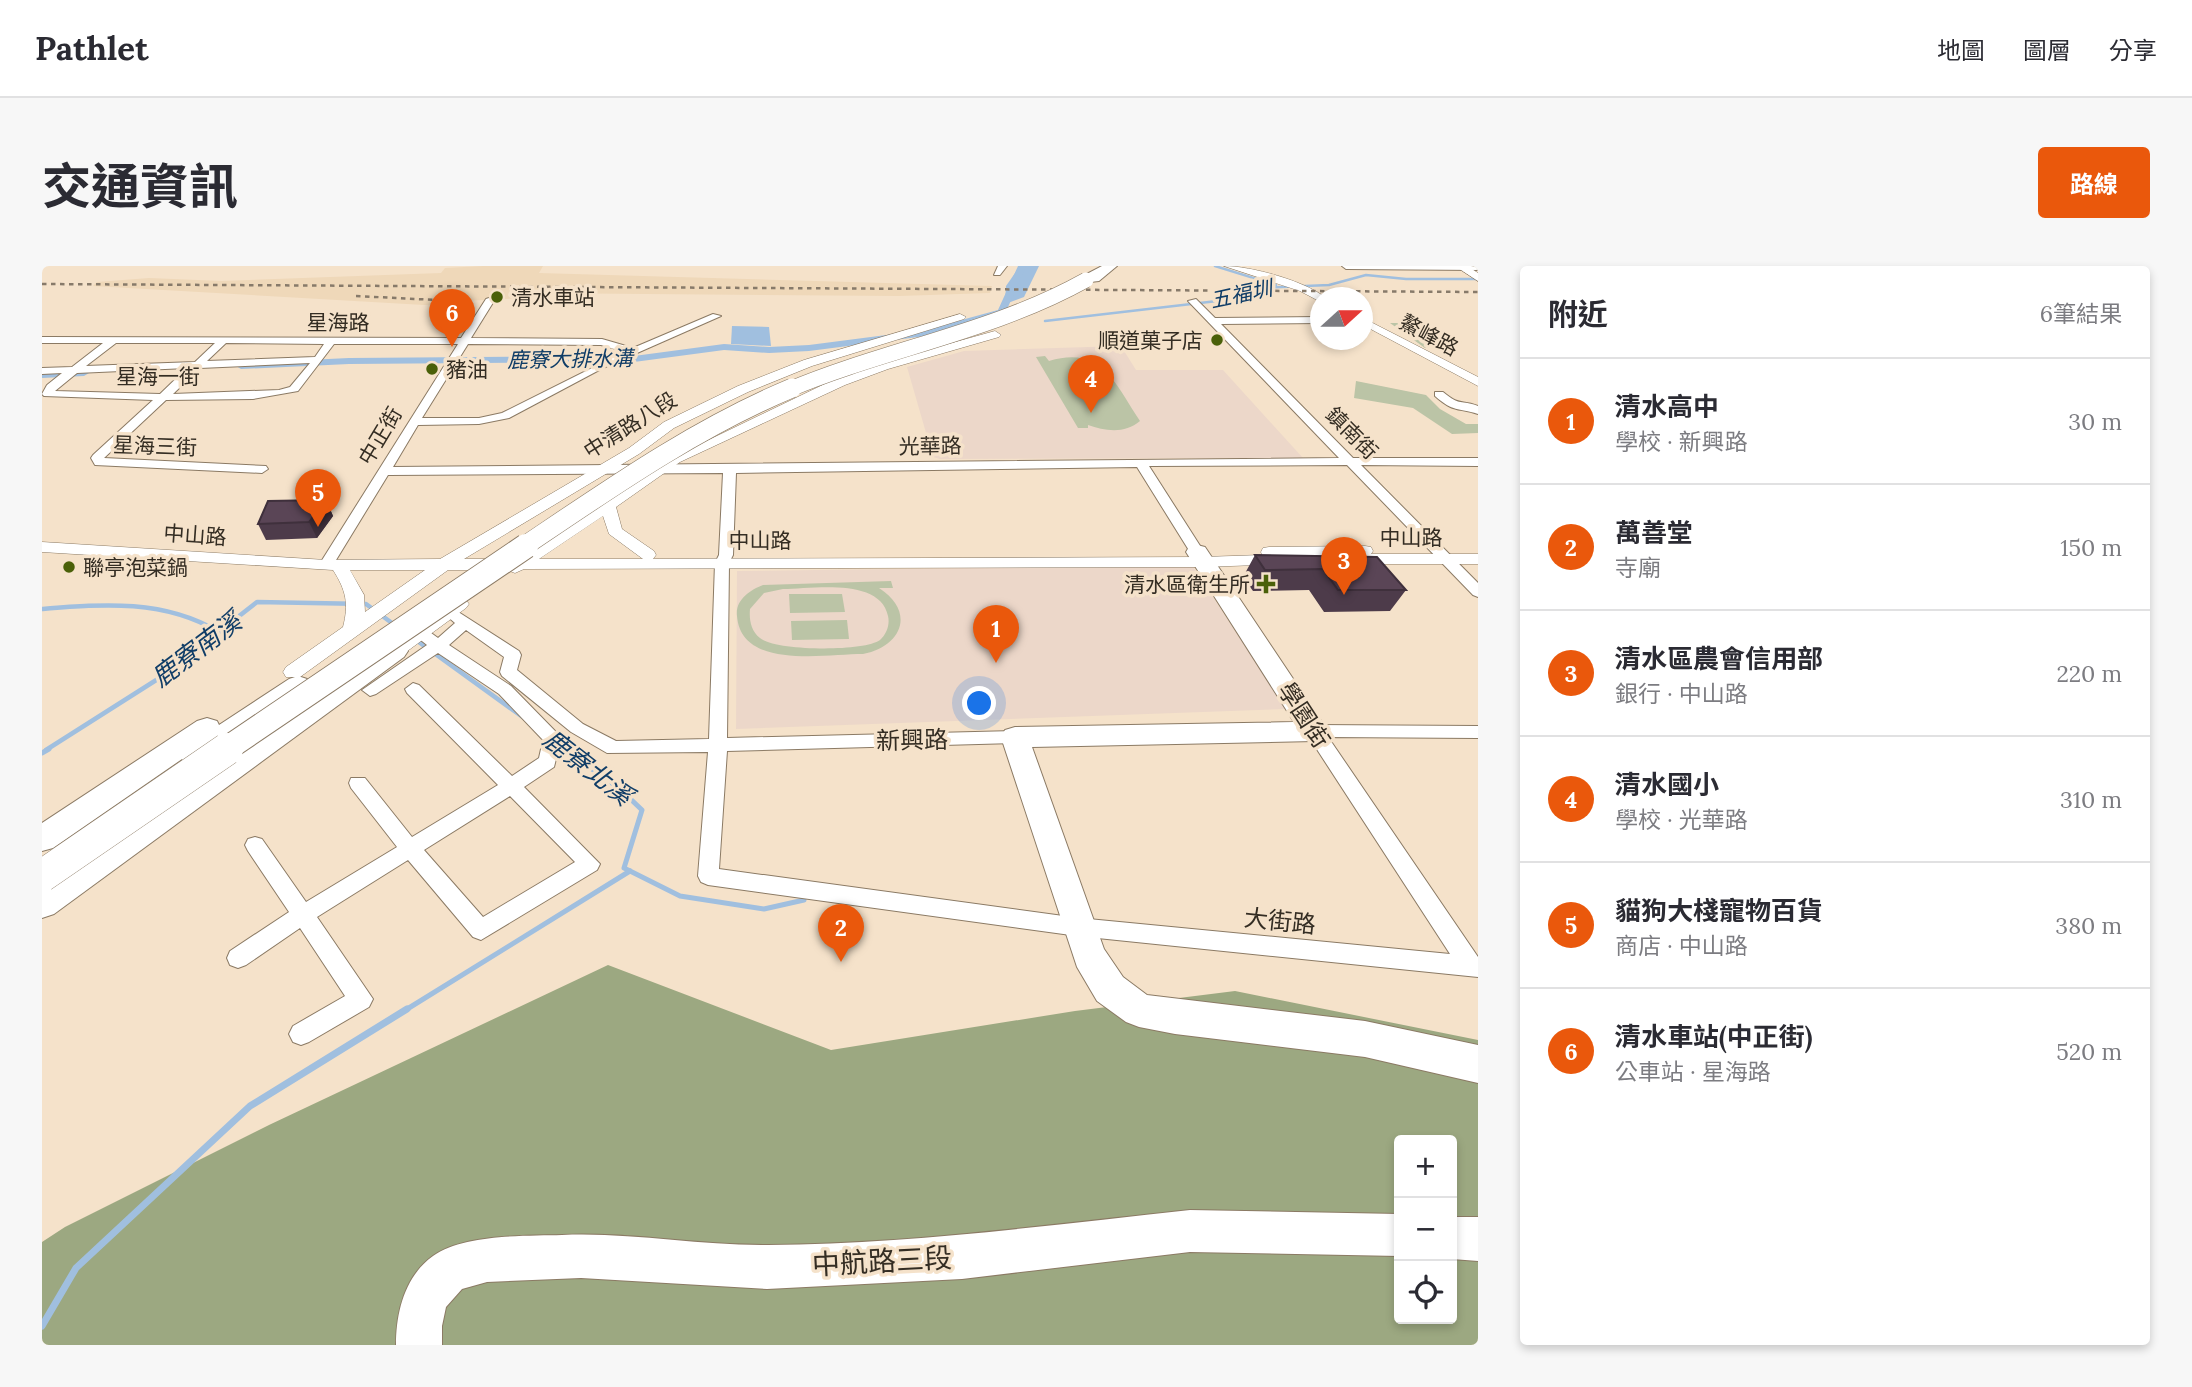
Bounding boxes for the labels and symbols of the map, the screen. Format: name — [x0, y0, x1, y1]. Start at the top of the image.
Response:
water label: 五福圳 — [1207, 274, 1278, 314]
place label: 清水車站 — [511, 284, 595, 311]
north arrow — [1310, 287, 1373, 350]
pin: 6 — [429, 289, 475, 347]
marker: 清水車站 — [489, 289, 505, 305]
street label: 鰲峰路 — [1395, 308, 1463, 362]
street label: 星海路 — [307, 309, 370, 336]
place label: 順道菓子店 — [1098, 327, 1203, 354]
marker: 順道菓子店 — [1209, 332, 1225, 348]
water label: 鹿寮大排水溝 — [507, 344, 636, 374]
pin: 4 — [1068, 355, 1114, 413]
place label: 豬油 — [446, 356, 488, 383]
marker: 豬油 — [424, 361, 440, 377]
street label: 星海一街 — [116, 363, 200, 390]
street label: 中清路八段 — [578, 386, 682, 464]
street label: 鎮南街 — [1320, 401, 1384, 465]
street label: 中正街 — [352, 402, 408, 470]
street label: 星海三街 — [113, 431, 197, 461]
street label: 光華路 — [898, 432, 962, 460]
pin: 5 — [295, 469, 341, 527]
street label: 中山路 — [163, 519, 227, 551]
street label: 中山路 — [1380, 524, 1443, 551]
street label: 中山路 — [729, 527, 792, 554]
pin: 3 — [1321, 537, 1367, 595]
place label: 聯亭泡菜鍋 — [83, 554, 188, 581]
marker: 聯亭泡菜鍋 — [61, 559, 77, 575]
place label: 清水區衛生所 — [1124, 571, 1250, 598]
marker: 清水區衛生所 — [1256, 574, 1276, 594]
water label: 鹿寮南溪 — [145, 602, 251, 693]
pin: 1 — [973, 605, 1019, 663]
street label: 學園街 — [1271, 676, 1337, 754]
your location — [962, 686, 996, 720]
water label: 鹿寮北溪 — [537, 722, 642, 814]
street label: 新興路 — [876, 724, 948, 756]
street label: 大街路 — [1243, 902, 1317, 940]
pin: 2 — [818, 904, 864, 962]
street label: 中航路三段 — [811, 1239, 953, 1283]

